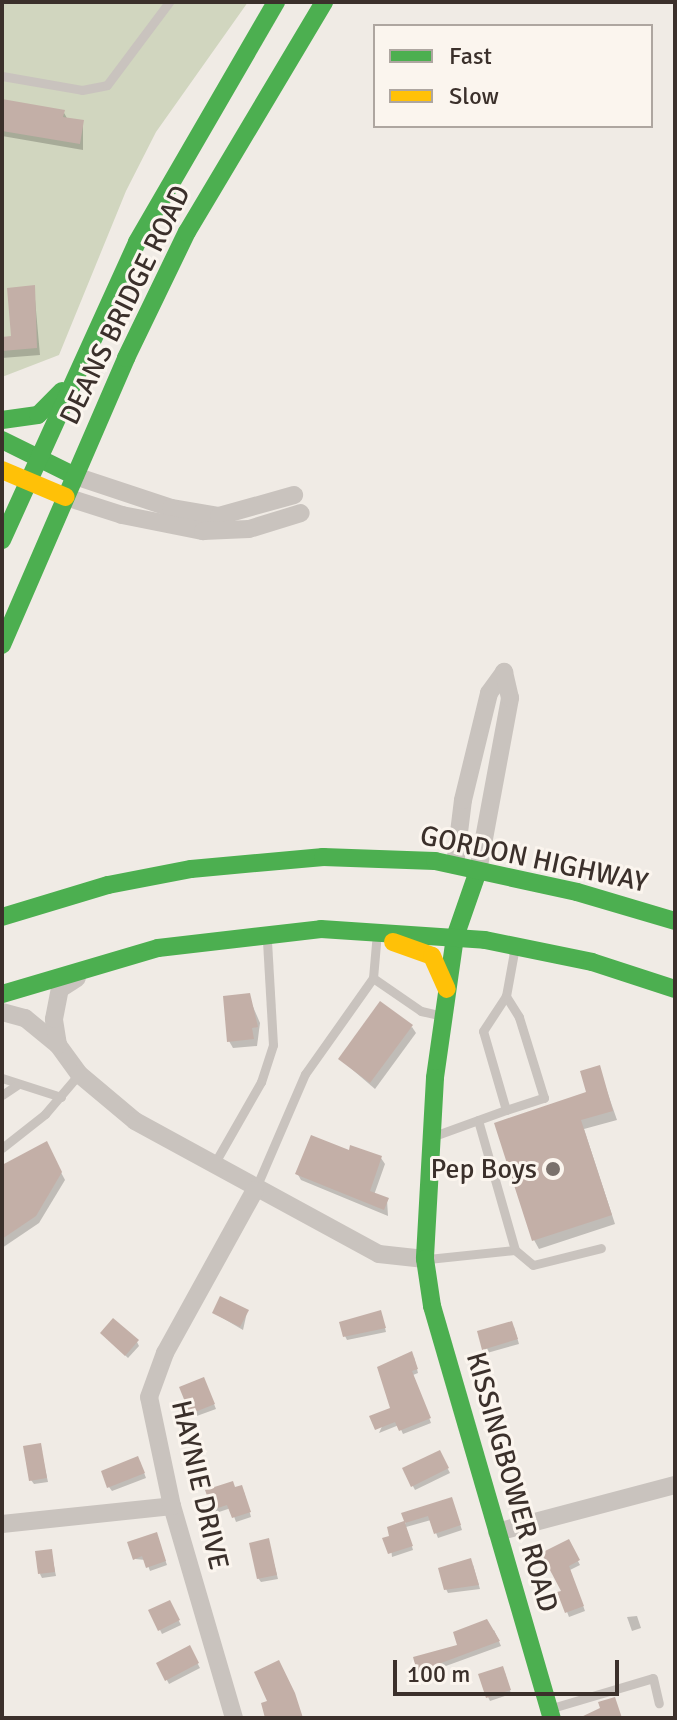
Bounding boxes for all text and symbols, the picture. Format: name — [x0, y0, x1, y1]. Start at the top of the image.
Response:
legend — [373, 24, 653, 128]
text: Fast — [449, 41, 492, 71]
text: Slow — [449, 81, 499, 111]
street label: DEANS BRIDGE ROAD — [53, 180, 197, 430]
street label: GORDON HIGHWAY — [417, 818, 651, 900]
place label: Pep Boys — [430, 1152, 537, 1186]
marker: Pep Boys — [544, 1160, 562, 1178]
street label: KISSINGBOWER ROAD — [459, 1348, 565, 1616]
street label: HAYNIE DRIVE — [164, 1397, 236, 1573]
scale bar — [397, 1644, 623, 1694]
text: 100 m — [407, 1659, 470, 1689]

